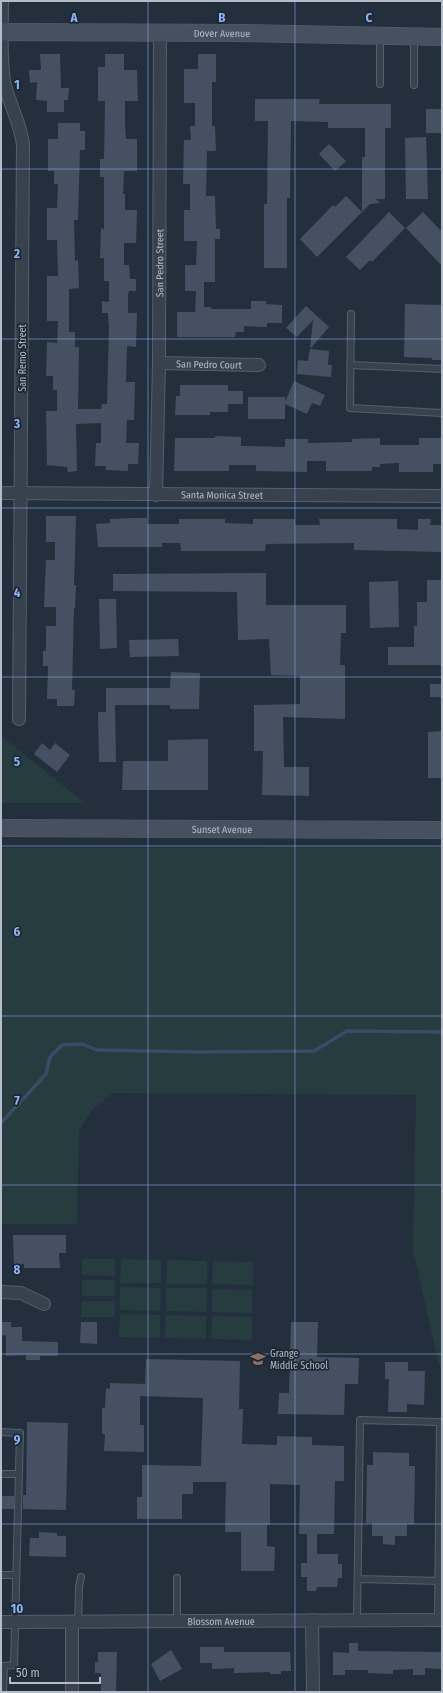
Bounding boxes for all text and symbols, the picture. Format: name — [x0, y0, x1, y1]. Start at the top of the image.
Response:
text: A — [69, 10, 78, 25]
text: B — [218, 10, 226, 25]
text: C — [366, 10, 373, 25]
street label: Dover Avenue — [194, 28, 250, 40]
text: 1 — [14, 77, 20, 92]
street label: San Pedro Street — [154, 228, 166, 297]
text: 2 — [13, 246, 20, 261]
street label: San Remo Street — [17, 323, 29, 392]
street label: San Pedro Court — [176, 358, 243, 372]
text: 3 — [13, 416, 20, 431]
street label: Santa Monica Street — [181, 489, 264, 502]
text: 4 — [14, 585, 21, 600]
text: 5 — [14, 754, 20, 769]
street label: Sunset Avenue — [192, 824, 252, 836]
text: 6 — [14, 924, 21, 939]
text: 7 — [14, 1093, 20, 1108]
text: 8 — [14, 1262, 21, 1277]
place label: Grange Middle School — [270, 1348, 328, 1372]
school or university icon: Grange Middle School — [249, 1350, 267, 1368]
text: 9 — [14, 1432, 21, 1447]
text: 10 — [11, 1601, 23, 1616]
street label: Blossom Avenue — [187, 1616, 255, 1628]
scale bar — [10, 1659, 100, 1685]
text: 50 m — [16, 1666, 40, 1680]

